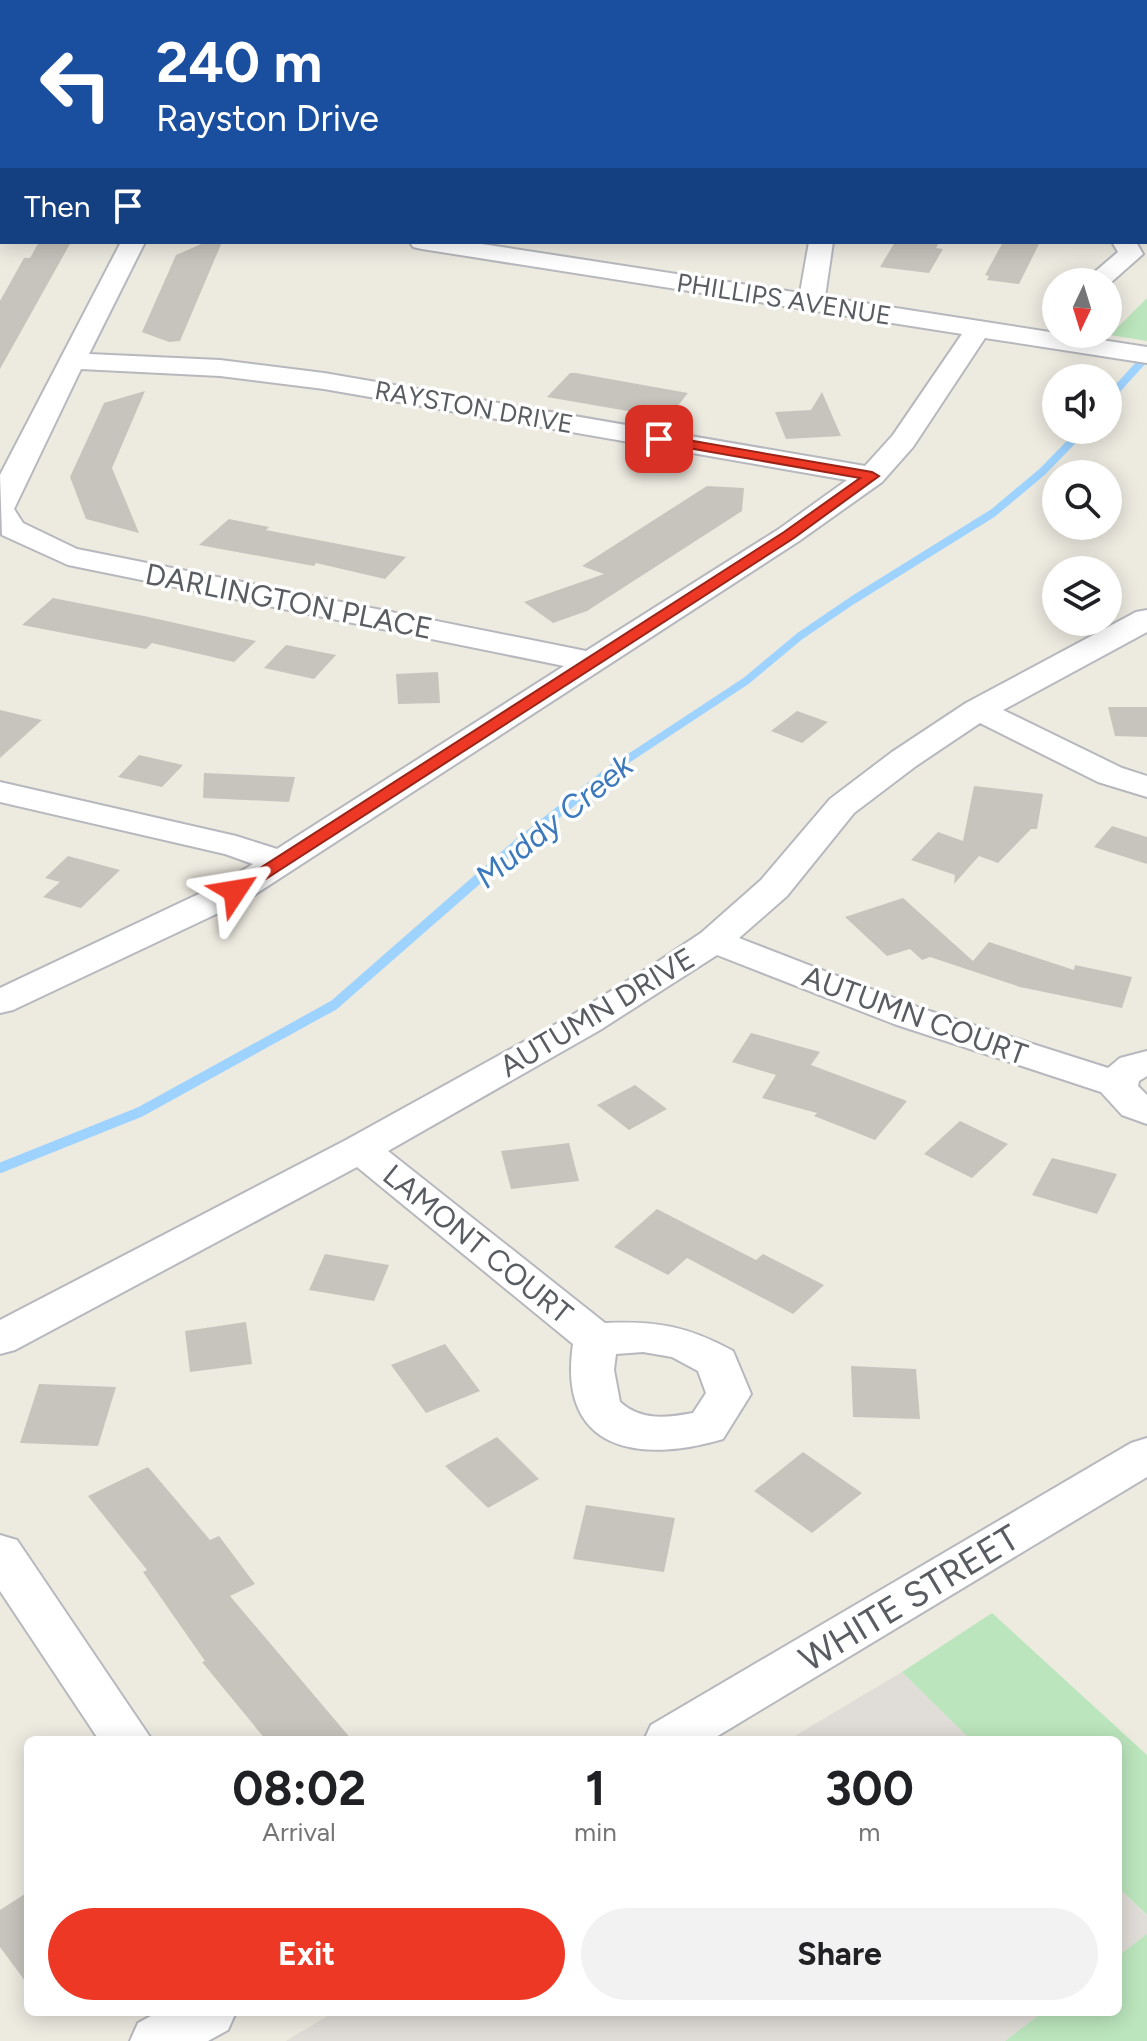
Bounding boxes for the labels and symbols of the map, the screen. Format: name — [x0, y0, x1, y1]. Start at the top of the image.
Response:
street label: PHILLIPS AVENUE — [674, 266, 894, 332]
north arrow — [1042, 268, 1122, 348]
street label: RAYSTON DRIVE — [372, 374, 576, 440]
pin — [625, 405, 693, 473]
street label: DARLINGTON PLACE — [142, 555, 436, 647]
water label: Muddy Creek — [468, 745, 642, 896]
position arrow — [193, 849, 277, 933]
street label: AUTUMN DRIVE — [493, 939, 701, 1085]
street label: AUTUMN COURT — [798, 957, 1033, 1073]
street label: LAMONT COURT — [376, 1156, 581, 1332]
street label: WHITE STREET — [791, 1516, 1027, 1680]

